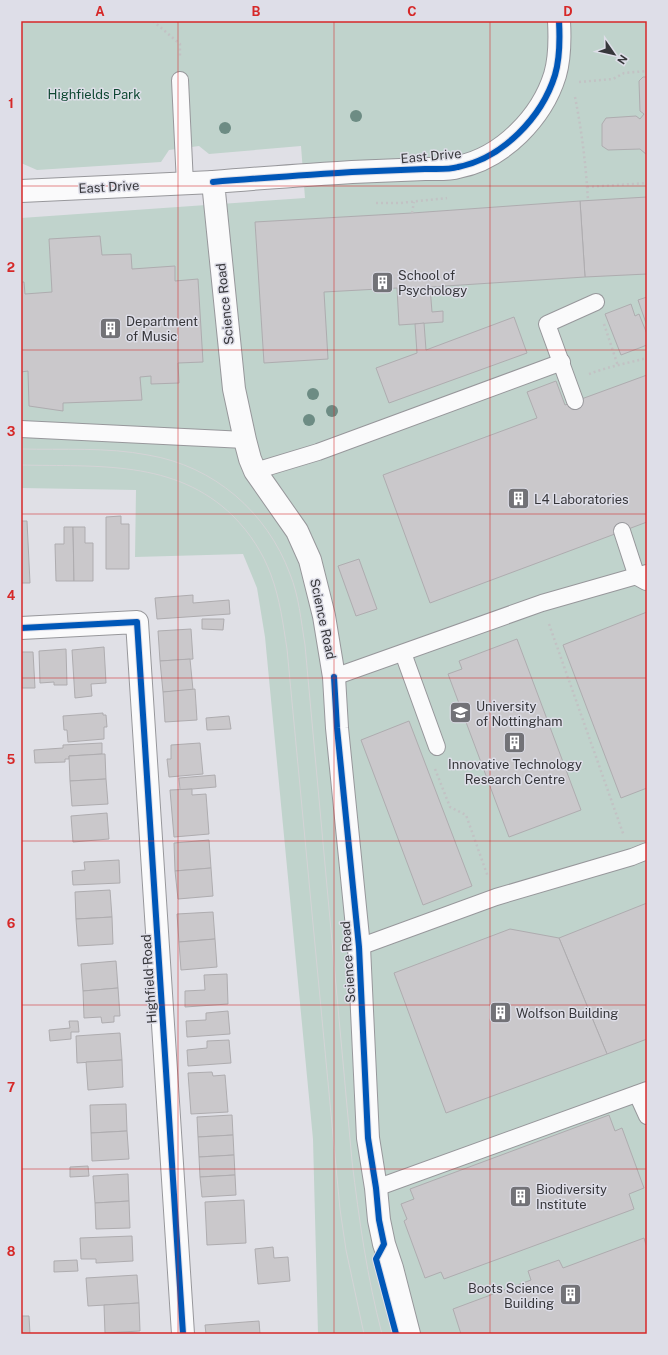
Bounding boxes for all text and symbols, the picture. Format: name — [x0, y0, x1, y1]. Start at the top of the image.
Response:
text: A — [95, 4, 105, 19]
text: B — [252, 4, 261, 19]
text: C — [407, 4, 417, 19]
text: D — [563, 4, 573, 19]
north arrow — [594, 34, 634, 74]
text: N — [615, 53, 630, 67]
park label: Highfields Park — [48, 87, 140, 102]
text: 1 — [8, 96, 14, 111]
street label: East Drive — [400, 146, 462, 166]
street label: East Drive — [78, 178, 140, 196]
text: 2 — [7, 260, 15, 275]
street label: Science Road — [213, 262, 237, 346]
place label: School of Psychology — [398, 268, 467, 298]
building icon: School of Psychology — [370, 269, 396, 295]
place label: Department of Music — [126, 314, 198, 344]
building icon: Department of Music — [98, 315, 124, 341]
text: 3 — [7, 424, 16, 439]
building icon: L4 Laboratories — [506, 486, 532, 512]
place label: L4 Laboratories — [534, 492, 629, 507]
street label: Science Road — [307, 577, 339, 661]
text: 4 — [7, 588, 16, 603]
place label: University of Nottingham — [476, 699, 562, 729]
school or university icon: University of Nottingham — [447, 700, 473, 726]
building icon: Innovative Technology Research Centre — [502, 729, 528, 755]
text: 5 — [7, 752, 16, 767]
place label: Innovative Technology Research Centre — [448, 757, 582, 787]
text: 6 — [7, 916, 16, 931]
street label: Science Road — [338, 921, 358, 1003]
street label: Highfield Road — [138, 934, 160, 1024]
building icon: Wolfson Building — [487, 1000, 513, 1026]
place label: Wolfson Building — [516, 1006, 618, 1021]
text: 7 — [7, 1080, 15, 1095]
place label: Biodiversity Institute — [536, 1182, 607, 1212]
building icon: Biodiversity Institute — [508, 1183, 534, 1209]
text: 8 — [7, 1244, 16, 1259]
place label: Boots Science Building — [468, 1281, 554, 1311]
building icon: Boots Science Building — [557, 1282, 583, 1308]

